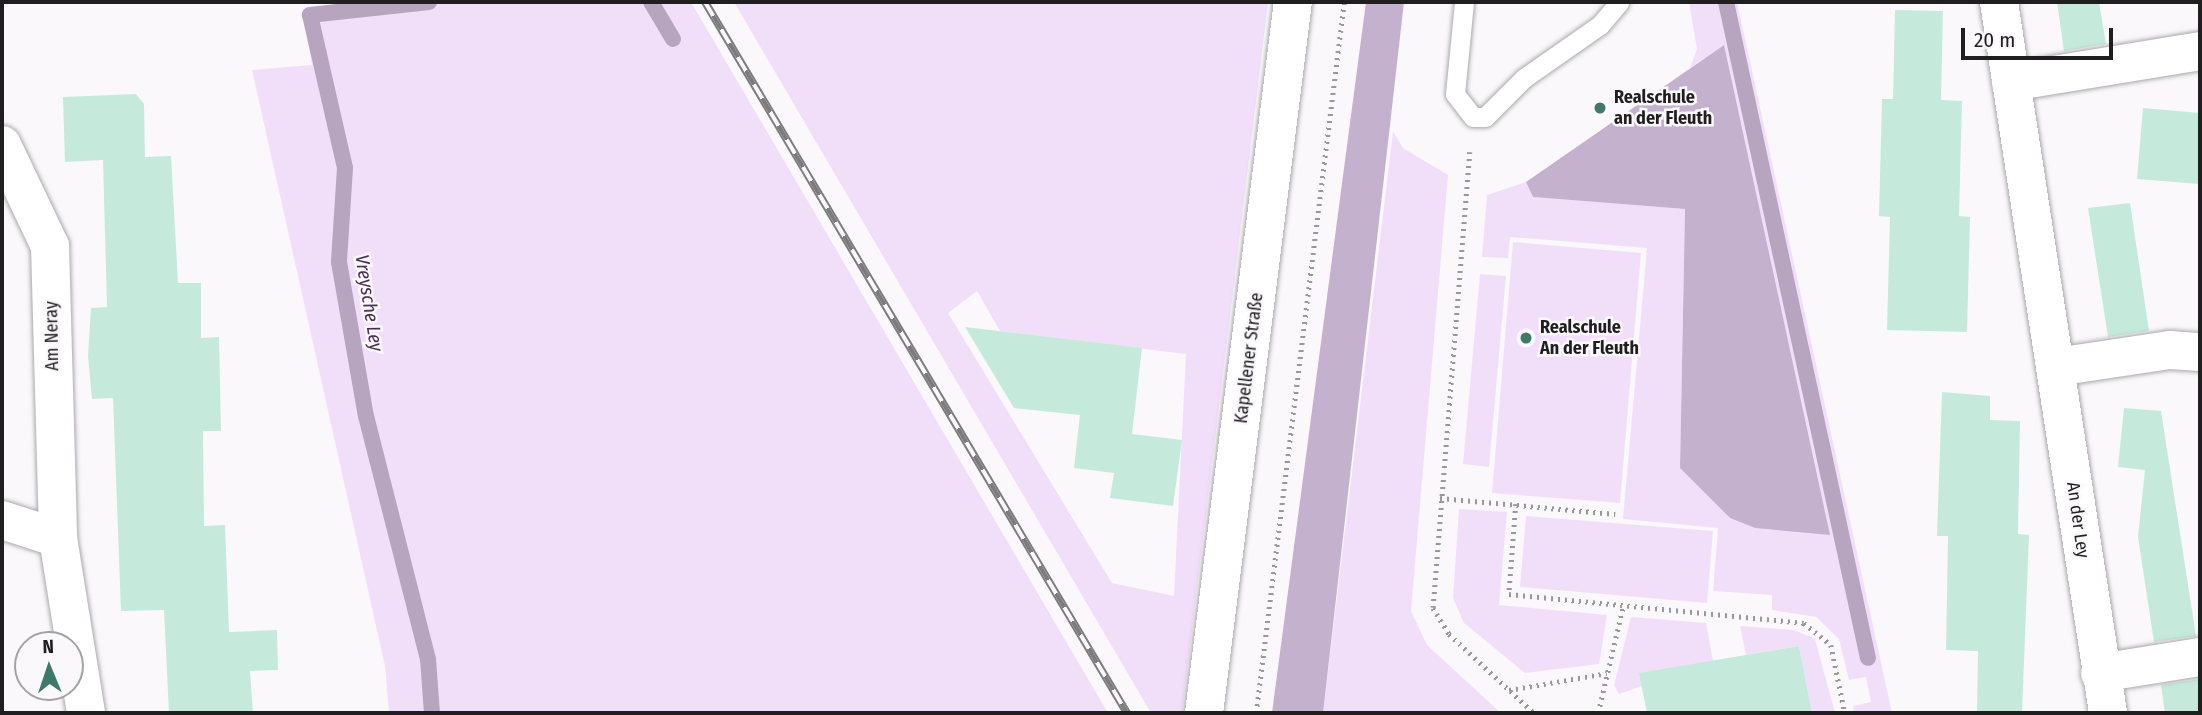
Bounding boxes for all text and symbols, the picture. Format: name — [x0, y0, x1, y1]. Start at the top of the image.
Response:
scale bar — [1964, 14, 2116, 58]
text: 20 m — [1974, 27, 2015, 53]
place label: Realschule an der Fleuth — [1614, 87, 1712, 130]
marker: Realschule an der Fleuth — [1592, 100, 1608, 116]
water label: Vreysche Ley — [350, 253, 388, 353]
street label: Kapellener Straße — [1230, 291, 1268, 425]
street label: Am Neray — [41, 301, 63, 371]
place label: Realschule An der Fleuth — [1540, 317, 1639, 360]
marker: Realschule An der Fleuth — [1518, 330, 1534, 346]
street label: An der Ley — [2062, 481, 2094, 559]
north arrow — [14, 631, 84, 701]
text: N — [42, 635, 54, 658]

